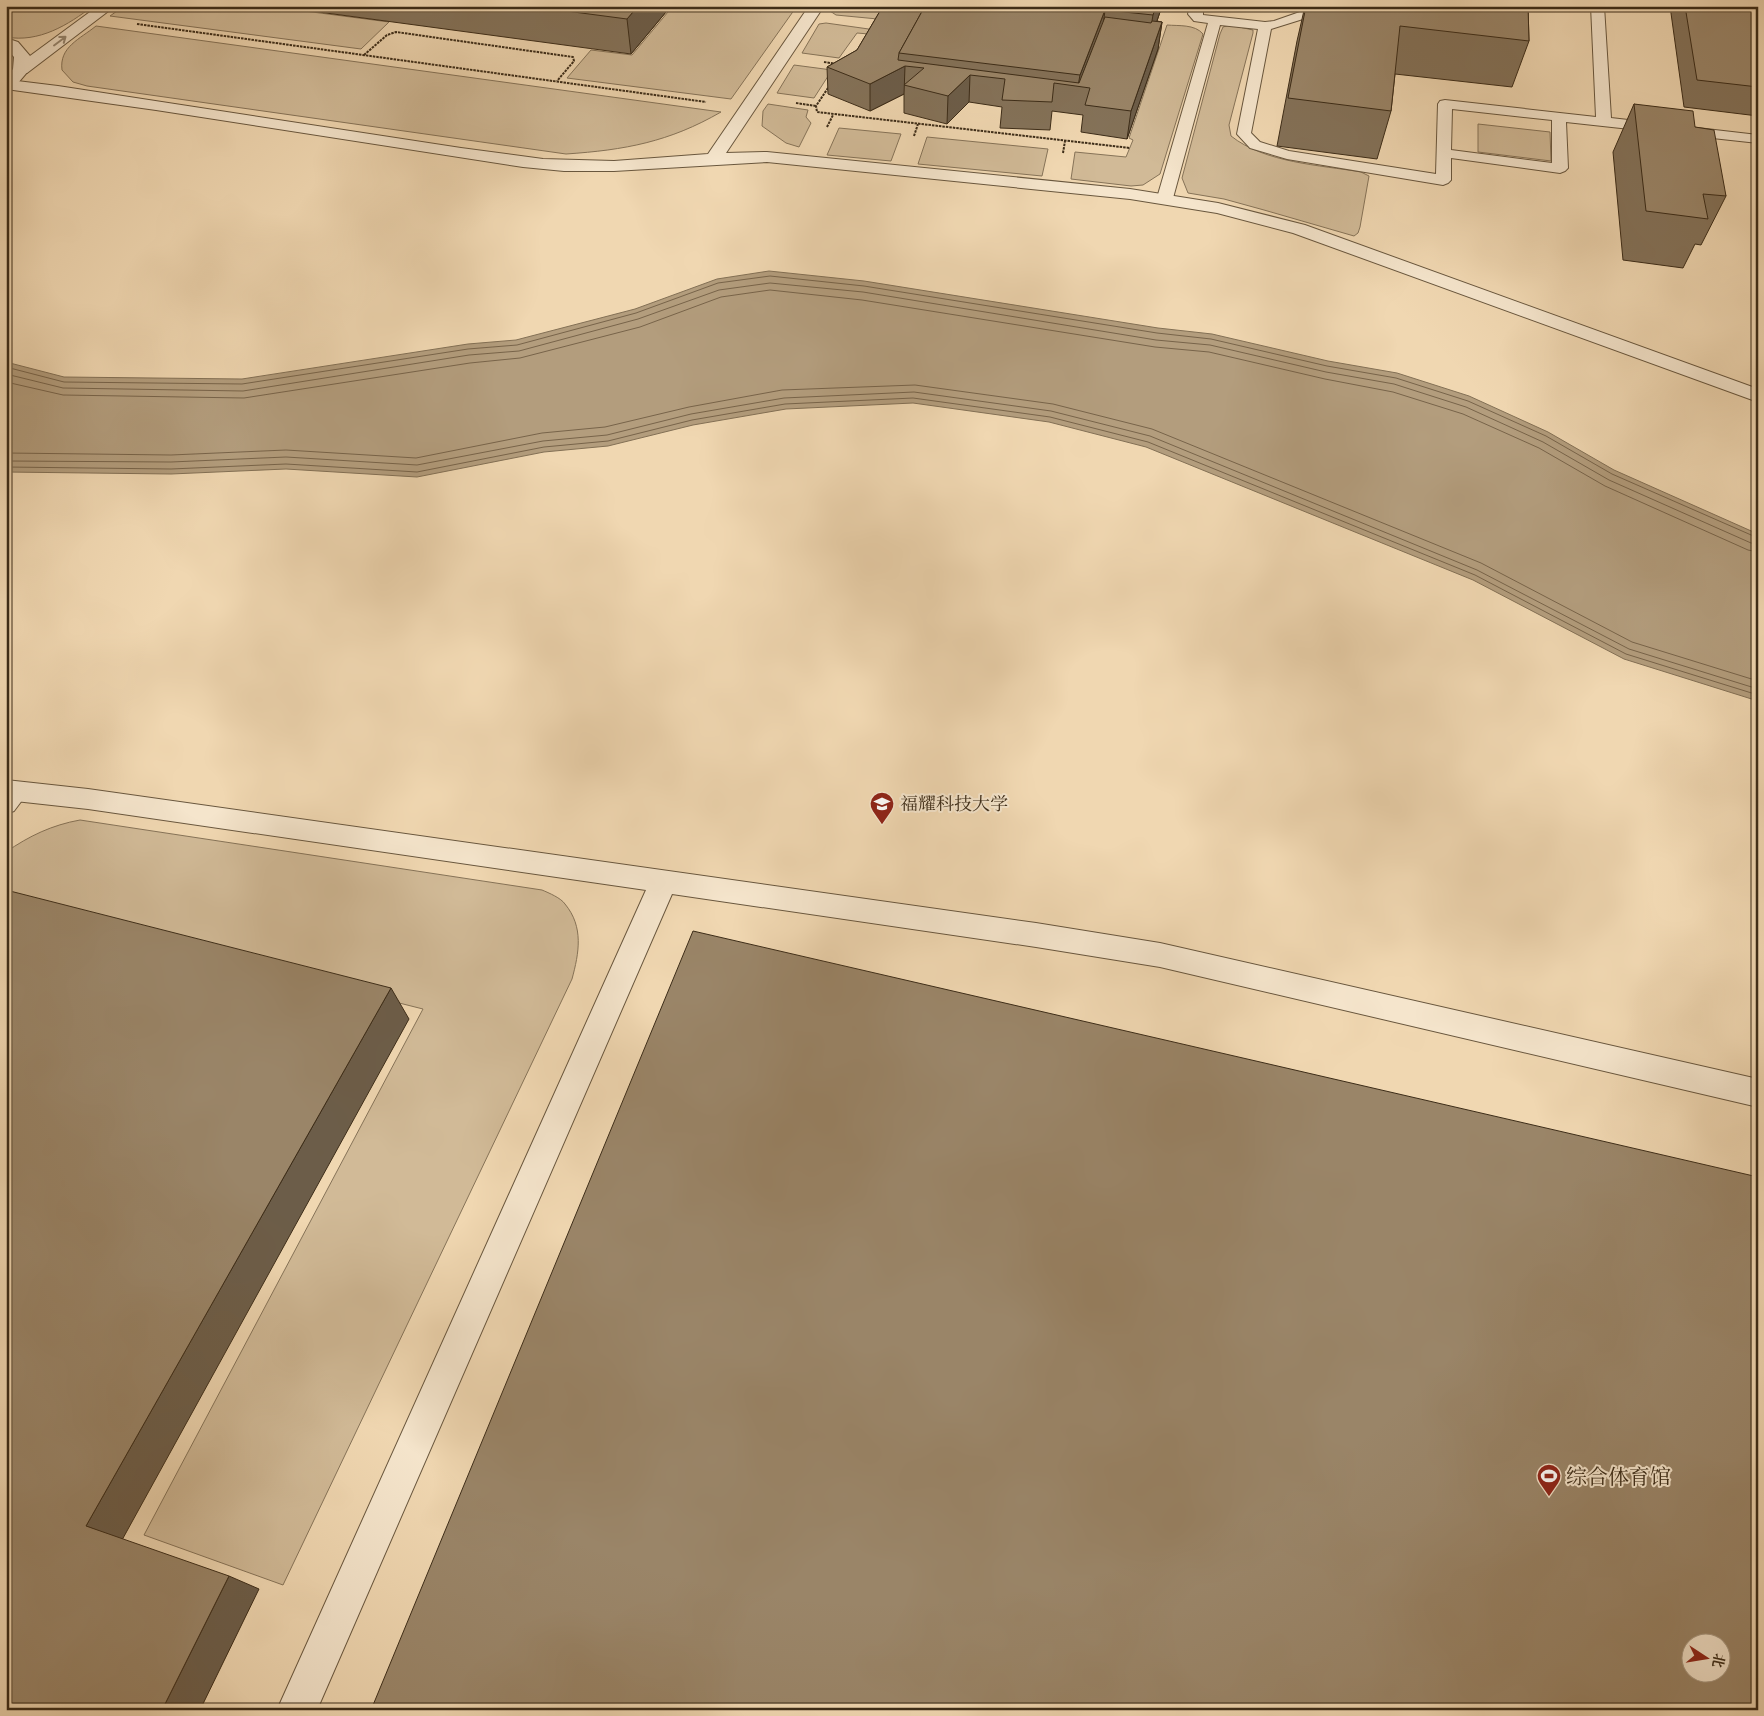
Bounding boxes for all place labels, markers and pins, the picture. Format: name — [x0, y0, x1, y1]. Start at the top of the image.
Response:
school or university icon: 福耀科技大学 — [869, 791, 895, 825]
place label: 福耀科技大学 — [900, 793, 1008, 815]
sports icon: 综合体育馆 — [1536, 1463, 1562, 1497]
place label: 综合体育馆 — [1566, 1464, 1671, 1489]

